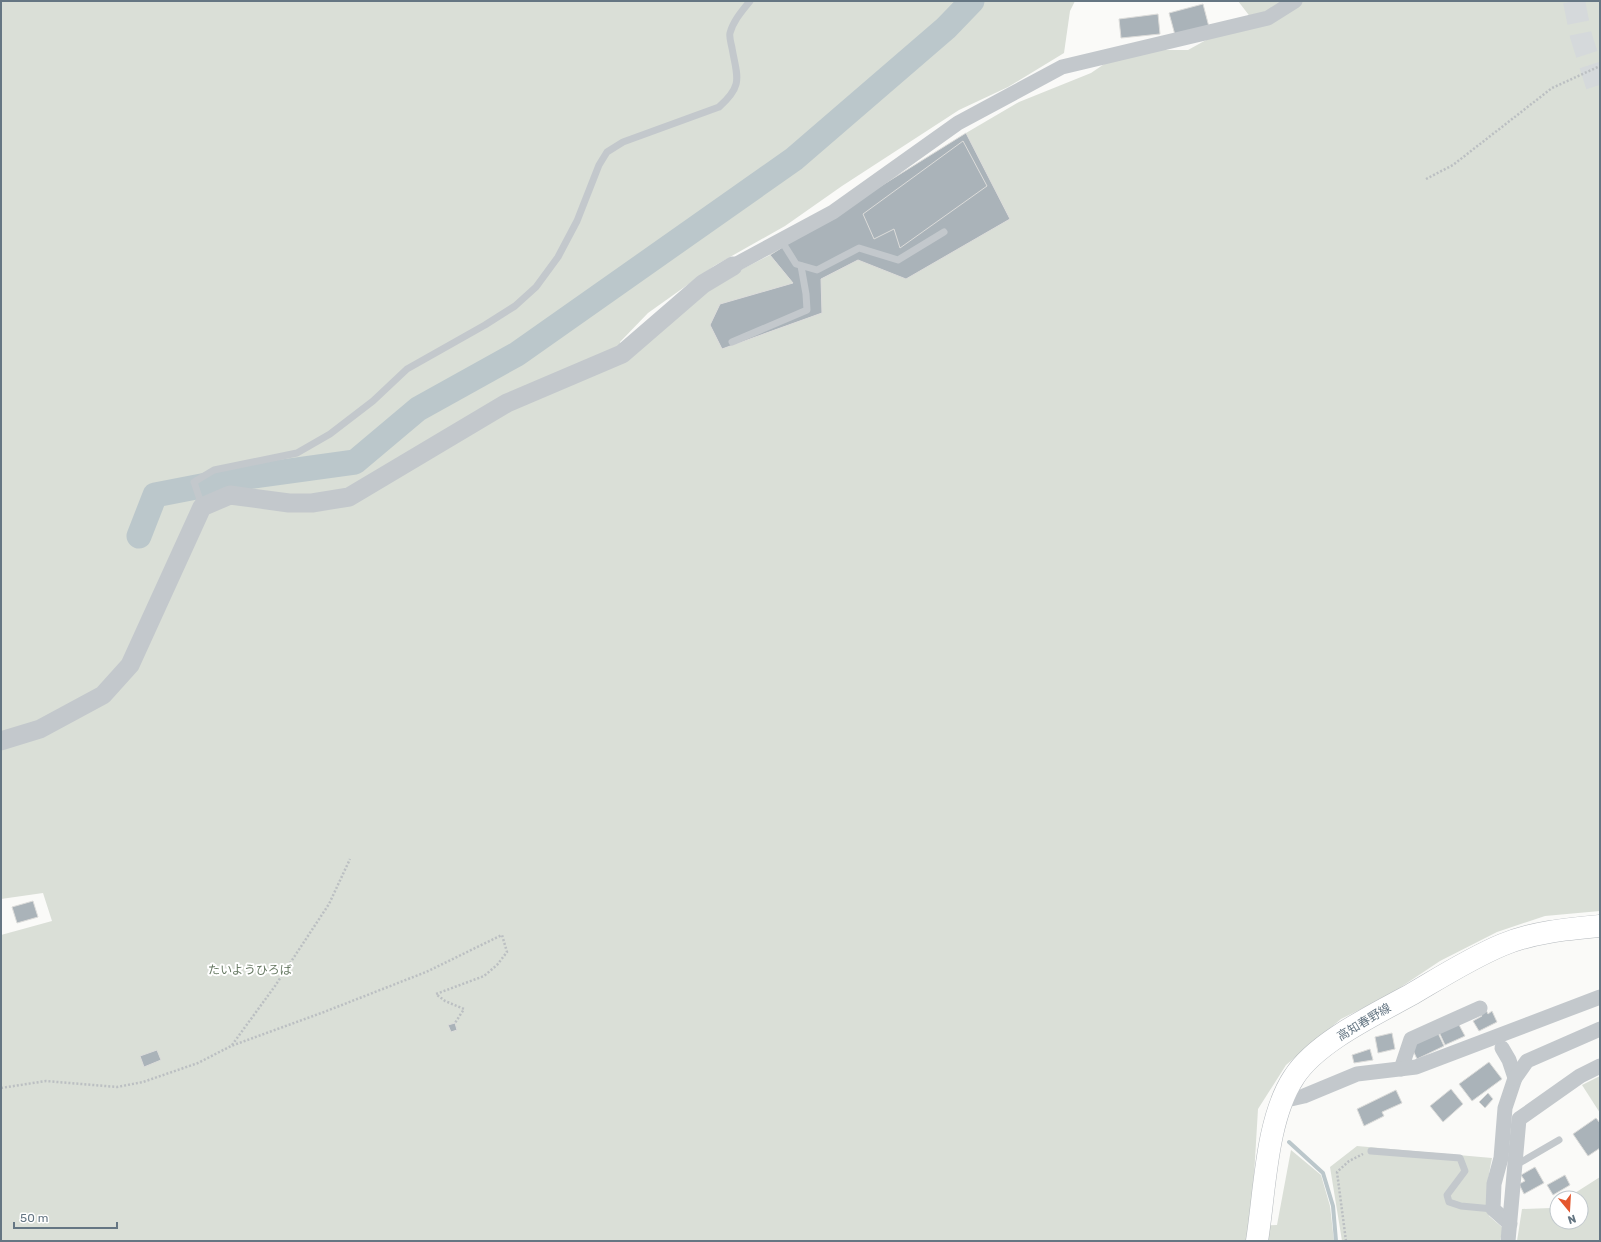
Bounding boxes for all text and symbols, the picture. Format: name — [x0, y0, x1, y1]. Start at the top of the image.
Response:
park label: たいようひろば — [208, 963, 292, 977]
street label: 高知春野線 — [1335, 1001, 1393, 1043]
north arrow — [1549, 1190, 1589, 1230]
scale bar — [14, 1204, 117, 1230]
text: 50 m — [20, 1211, 48, 1225]
text: N — [1566, 1212, 1578, 1226]

